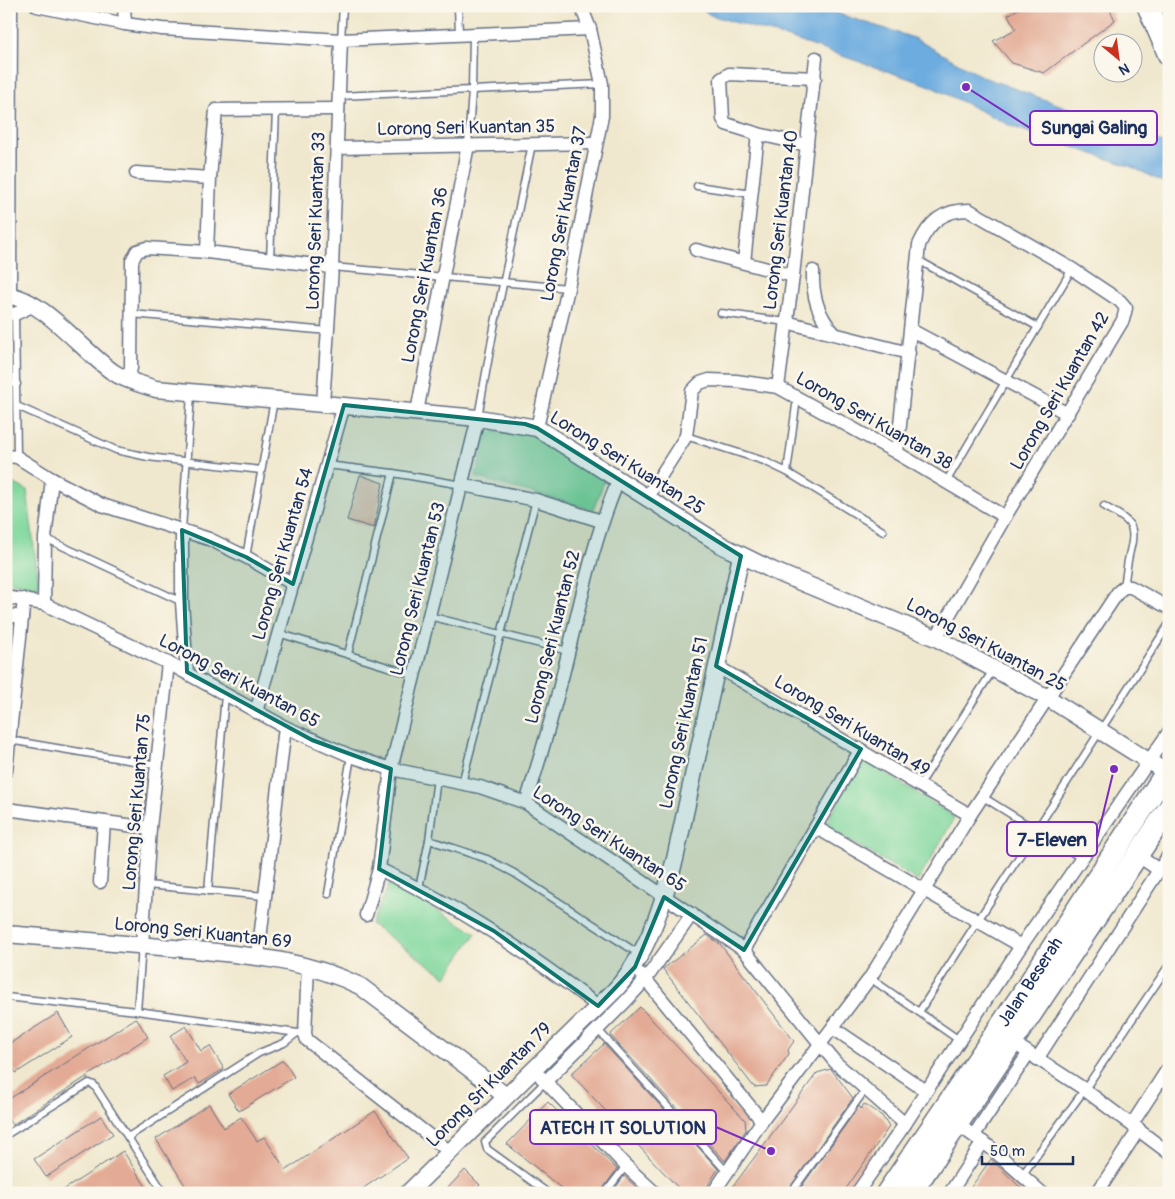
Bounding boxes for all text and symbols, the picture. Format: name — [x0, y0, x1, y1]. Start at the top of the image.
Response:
north arrow — [1092, 32, 1142, 82]
text: N — [1116, 59, 1132, 79]
callout: Sungai Galing — [1030, 111, 1157, 145]
street label: Lorong Seri Kuantan 35 — [377, 115, 555, 141]
text: Sungai Galing — [1041, 116, 1148, 140]
street label: Lorong Seri Kuantan 37 — [536, 124, 592, 304]
street label: Lorong Seri Kuantan 40 — [759, 129, 803, 311]
street label: Lorong Seri Kuantan 33 — [301, 131, 331, 311]
street label: Lorong Seri Kuantan 36 — [397, 185, 453, 365]
street label: Lorong Seri Kuantan 42 — [1005, 308, 1115, 474]
street label: Lorong Seri Kuantan 38 — [791, 367, 957, 475]
street label: Lorong Seri Kuantan 25 — [545, 406, 709, 520]
street label: Lorong Seri Kuantan 54 — [247, 464, 319, 643]
street label: Lorong Seri Kuantan 53 — [385, 500, 451, 678]
street label: Lorong Seri Kuantan 52 — [520, 548, 586, 726]
street label: Lorong Seri Kuantan 25 — [902, 593, 1070, 697]
street label: Lorong Seri Kuantan 65 — [155, 629, 323, 733]
street label: Lorong Seri Kuantan 51 — [655, 635, 713, 811]
street label: Lorong Seri Kuantan 49 — [770, 670, 934, 782]
street label: Lorong Seri Kuantan 75 — [118, 713, 156, 891]
street label: Lorong Seri Kuantan 65 — [528, 781, 690, 897]
callout: 7-Eleven — [1007, 822, 1097, 856]
text: 7-Eleven — [1017, 828, 1087, 852]
street label: Lorong Seri Kuantan 69 — [113, 912, 293, 954]
street label: Jalan Beserah — [992, 933, 1068, 1031]
street label: Lorong Sri Kuantan 79 — [421, 1017, 557, 1153]
callout: ATECH IT SOLUTION — [530, 1110, 716, 1144]
text: ATECH IT SOLUTION — [540, 1116, 706, 1140]
scale bar — [982, 1134, 1074, 1166]
text: 50 m — [990, 1142, 1025, 1161]

